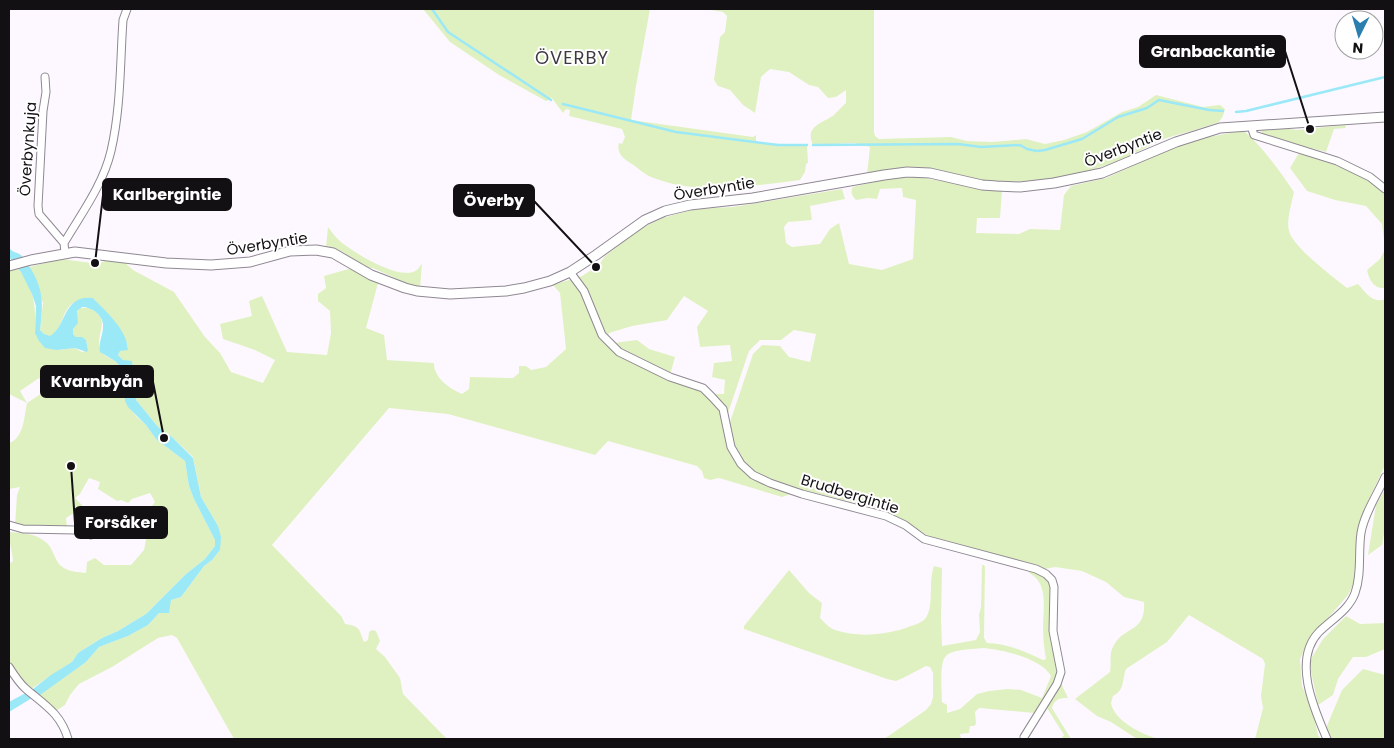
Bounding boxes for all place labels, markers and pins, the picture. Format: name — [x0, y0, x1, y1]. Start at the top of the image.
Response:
callout: Granbackantie — [1140, 36, 1285, 67]
callout: Karlbergintie — [103, 179, 231, 210]
callout: Överby — [454, 185, 534, 216]
callout: Kvarnbyån — [41, 366, 153, 397]
callout: Forsåker — [75, 507, 167, 538]

